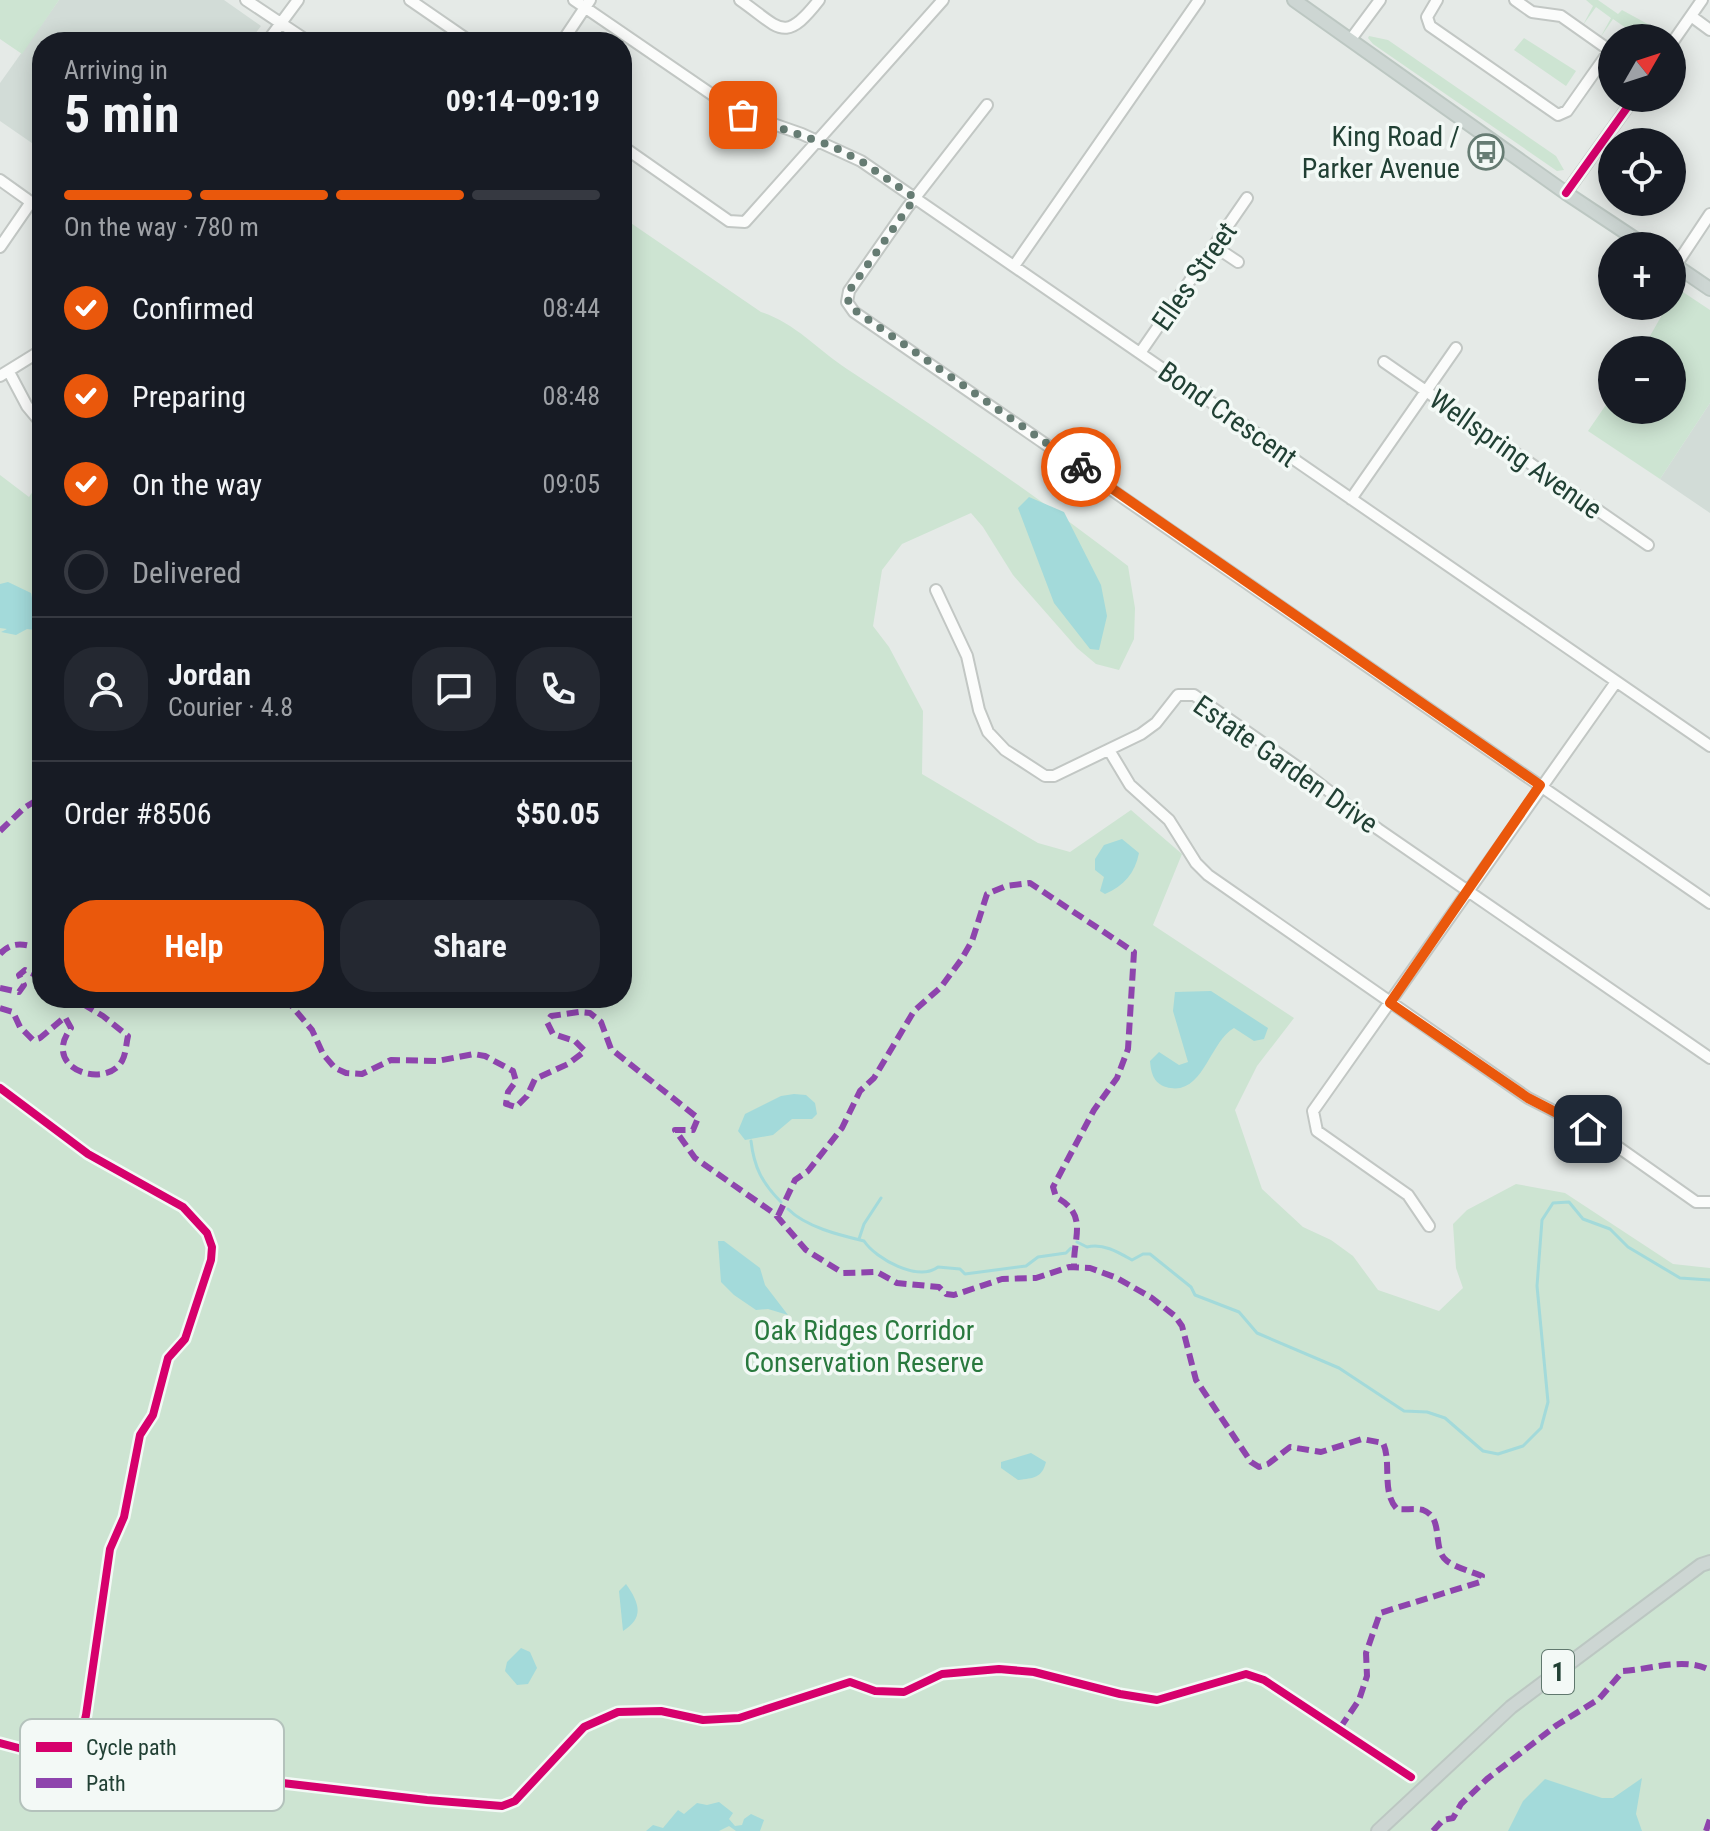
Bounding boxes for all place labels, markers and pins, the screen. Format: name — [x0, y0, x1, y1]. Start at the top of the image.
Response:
pin — [709, 81, 777, 149]
place label: King Road / Parker Avenue — [1302, 120, 1460, 185]
bus stop icon: King Road / Parker Avenue — [1467, 133, 1505, 171]
pin — [1554, 1095, 1622, 1163]

